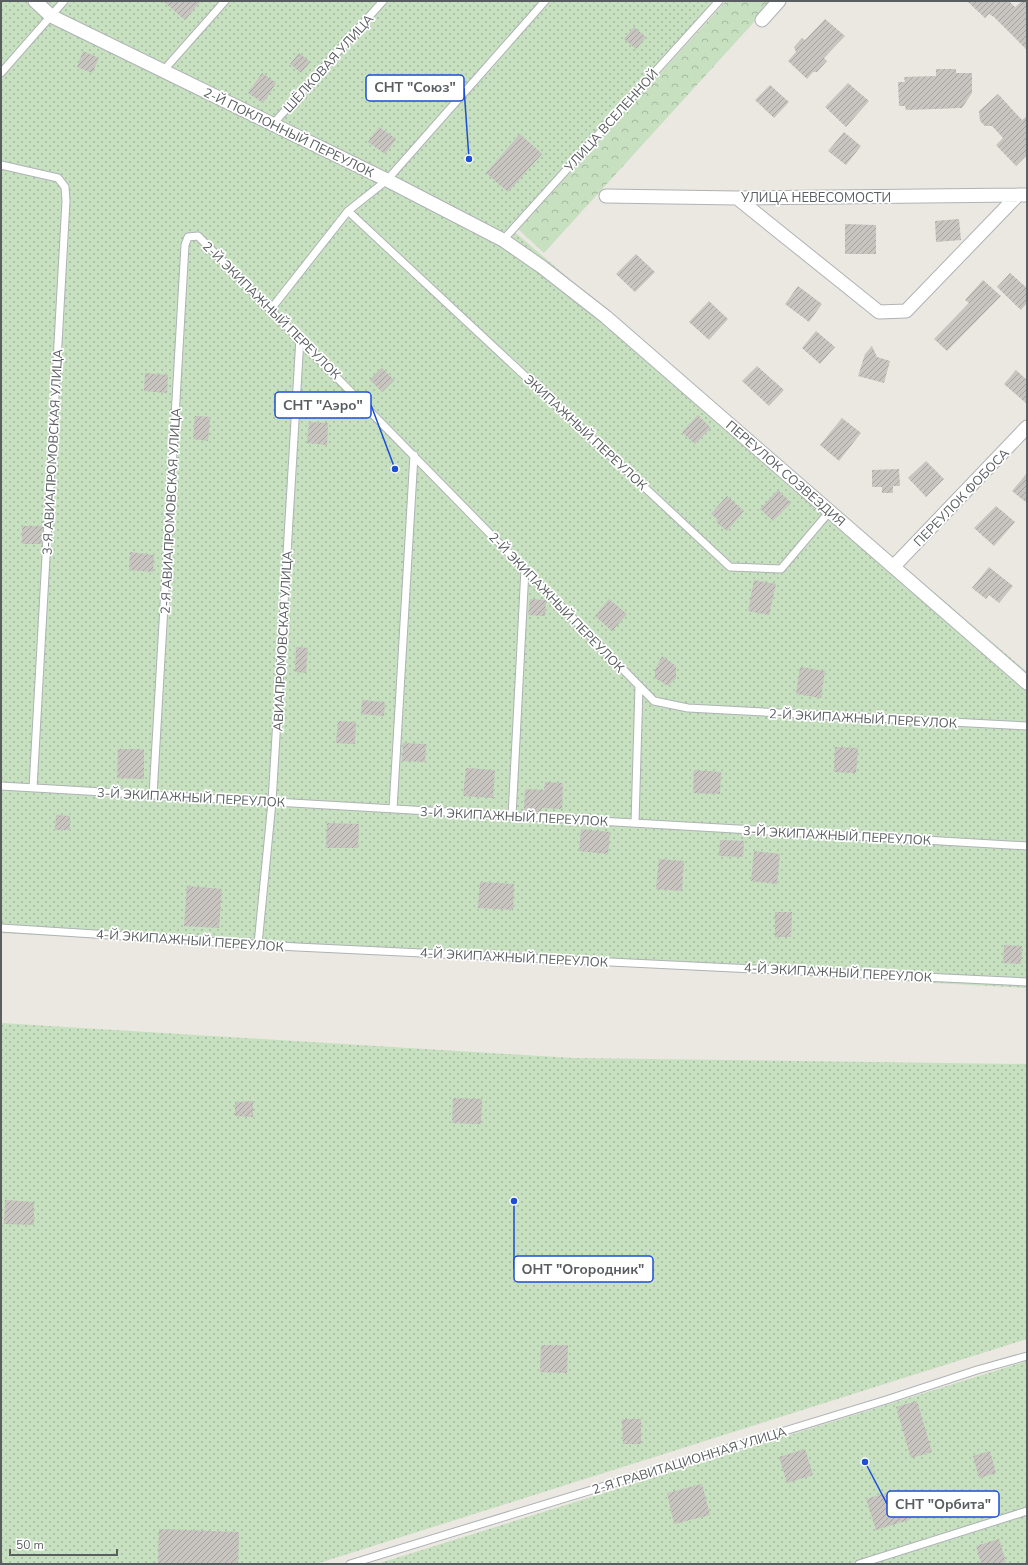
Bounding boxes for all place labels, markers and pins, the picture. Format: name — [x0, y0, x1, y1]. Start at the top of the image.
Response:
callout: СНТ "Союз" — [366, 75, 464, 101]
callout: СНТ "Аэро" — [275, 392, 371, 418]
callout: ОНТ "Огородник" — [514, 1256, 653, 1282]
callout: СНТ "Орбита" — [887, 1491, 999, 1517]

